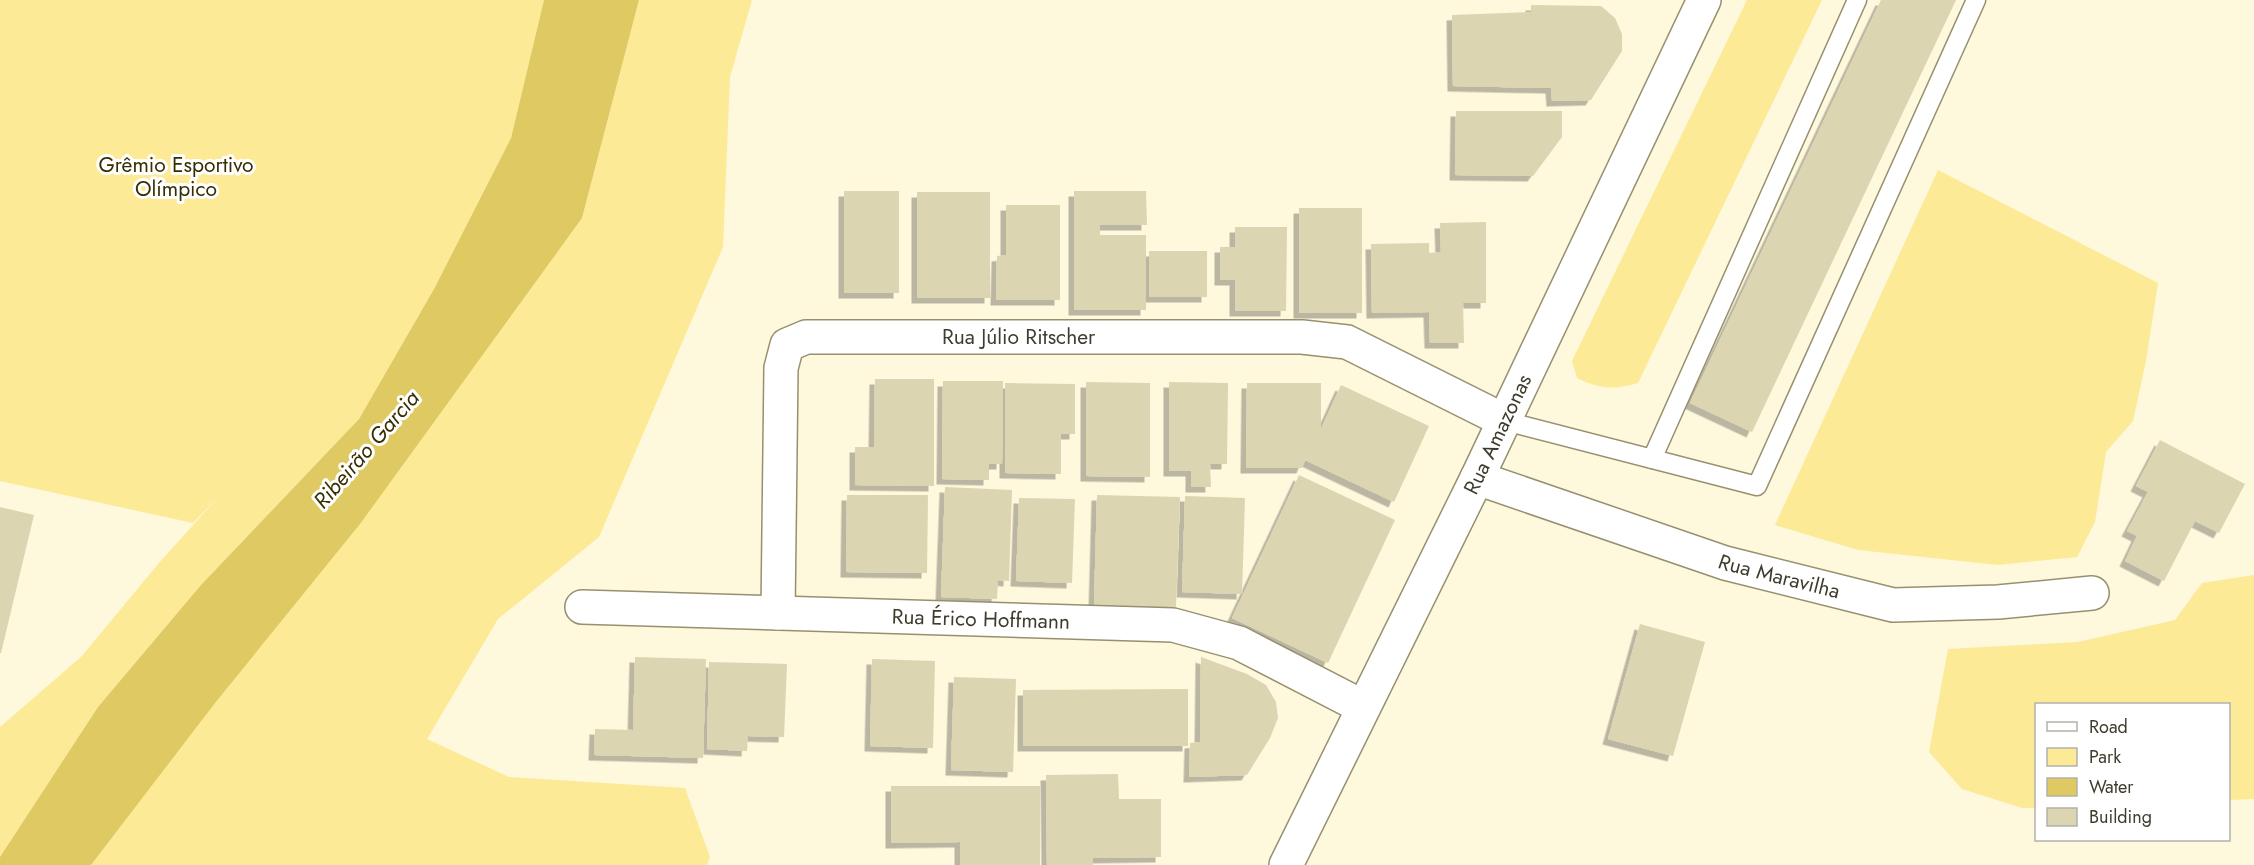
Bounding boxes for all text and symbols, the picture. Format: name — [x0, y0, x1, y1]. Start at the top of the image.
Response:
park label: Grêmio Esportivo Olímpico — [98, 150, 254, 204]
street label: Rua Júlio Ritscher — [942, 322, 1096, 352]
street label: Rua Amazonas — [1456, 369, 1539, 500]
water label: Ribeirão Garcia — [306, 383, 426, 515]
street label: Rua Maravilha — [1714, 547, 1843, 606]
street label: Rua Érico Hoffmann — [891, 601, 1070, 637]
legend — [2035, 703, 2230, 841]
text: Road — [2089, 714, 2128, 740]
text: Park — [2089, 744, 2121, 770]
text: Water — [2089, 774, 2134, 800]
text: Building — [2089, 804, 2152, 830]

